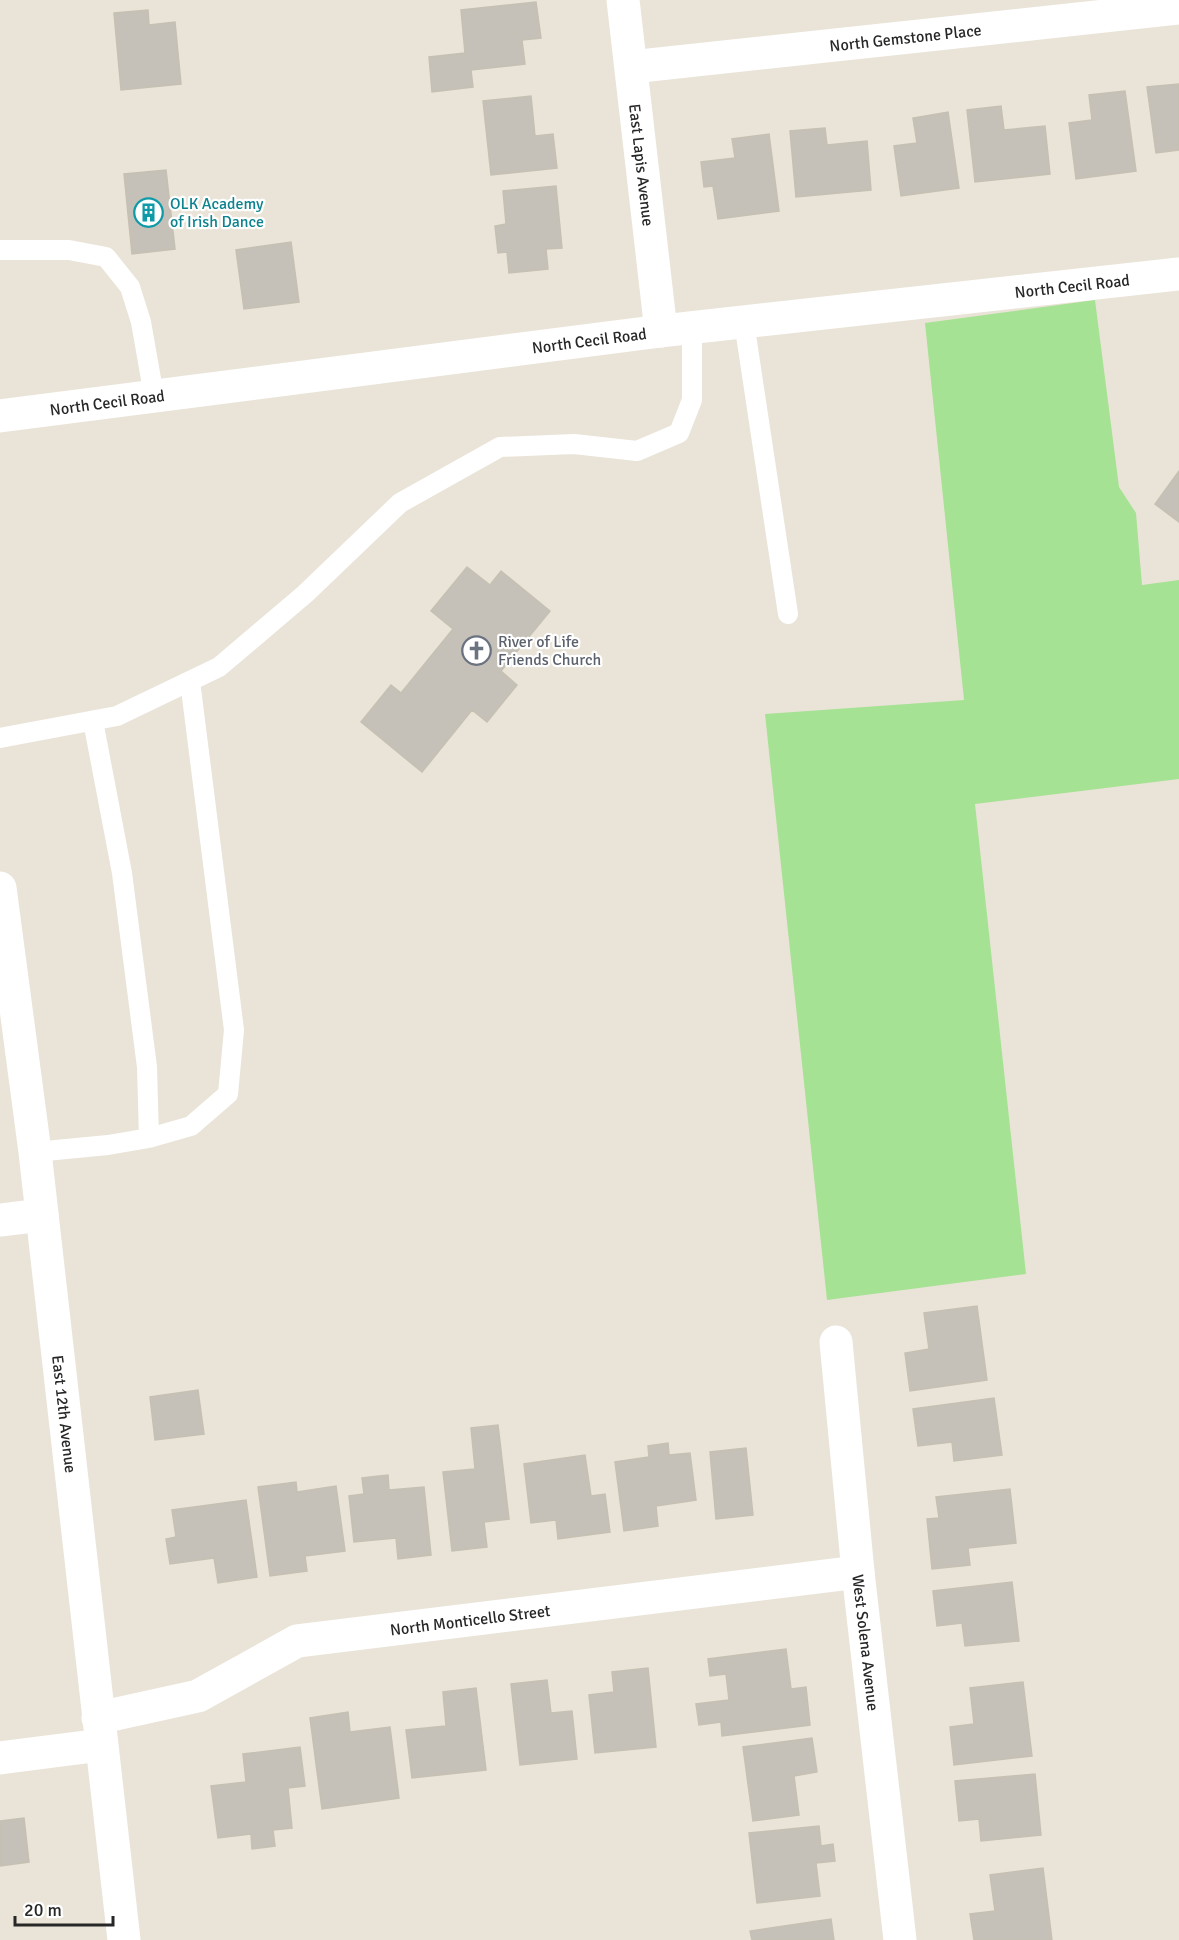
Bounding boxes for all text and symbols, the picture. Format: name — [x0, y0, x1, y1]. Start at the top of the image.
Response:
street label: North Gemstone Place — [828, 20, 983, 57]
street label: East Lapis Avenue — [624, 103, 658, 227]
place label: OLK Academy of Irish Dance — [170, 194, 264, 232]
building icon: OLK Academy of Irish Dance — [133, 196, 165, 228]
street label: North Cecil Road — [1014, 271, 1131, 303]
street label: North Cecil Road — [531, 324, 648, 359]
street label: North Cecil Road — [49, 386, 166, 420]
place label: River of Life Friends Church — [498, 632, 601, 670]
church icon: River of Life Friends Church — [461, 634, 493, 666]
street label: East 12th Avenue — [47, 1354, 80, 1474]
street label: West Solena Avenue — [847, 1573, 883, 1712]
street label: North Monticello Street — [389, 1601, 552, 1640]
scale bar — [15, 1889, 112, 1927]
text: 20 m — [24, 1899, 62, 1921]

